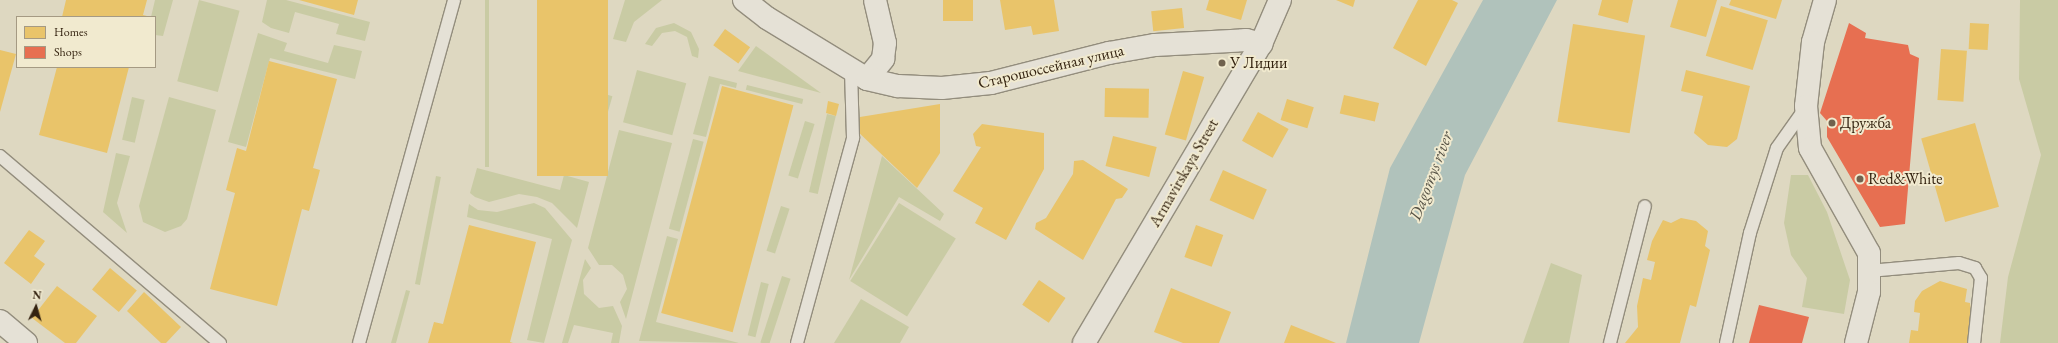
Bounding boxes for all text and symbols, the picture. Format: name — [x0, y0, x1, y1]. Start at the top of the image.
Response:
legend — [16, 16, 156, 68]
text: Homes — [54, 24, 88, 40]
street label: Старошоссейная улица — [976, 41, 1126, 93]
text: Shops — [54, 44, 82, 60]
place label: У Лидии — [1230, 53, 1287, 73]
marker: У Лидии — [1217, 58, 1227, 68]
place label: Дружба — [1840, 113, 1891, 133]
street label: Armavirskaya Street — [1145, 116, 1223, 230]
marker: Дружба — [1827, 118, 1837, 128]
water label: Dagomys river — [1405, 129, 1457, 223]
place label: Red&White — [1868, 169, 1942, 189]
marker: Red&White — [1855, 174, 1865, 184]
north arrow — [16, 287, 56, 327]
text: N — [32, 288, 42, 302]

